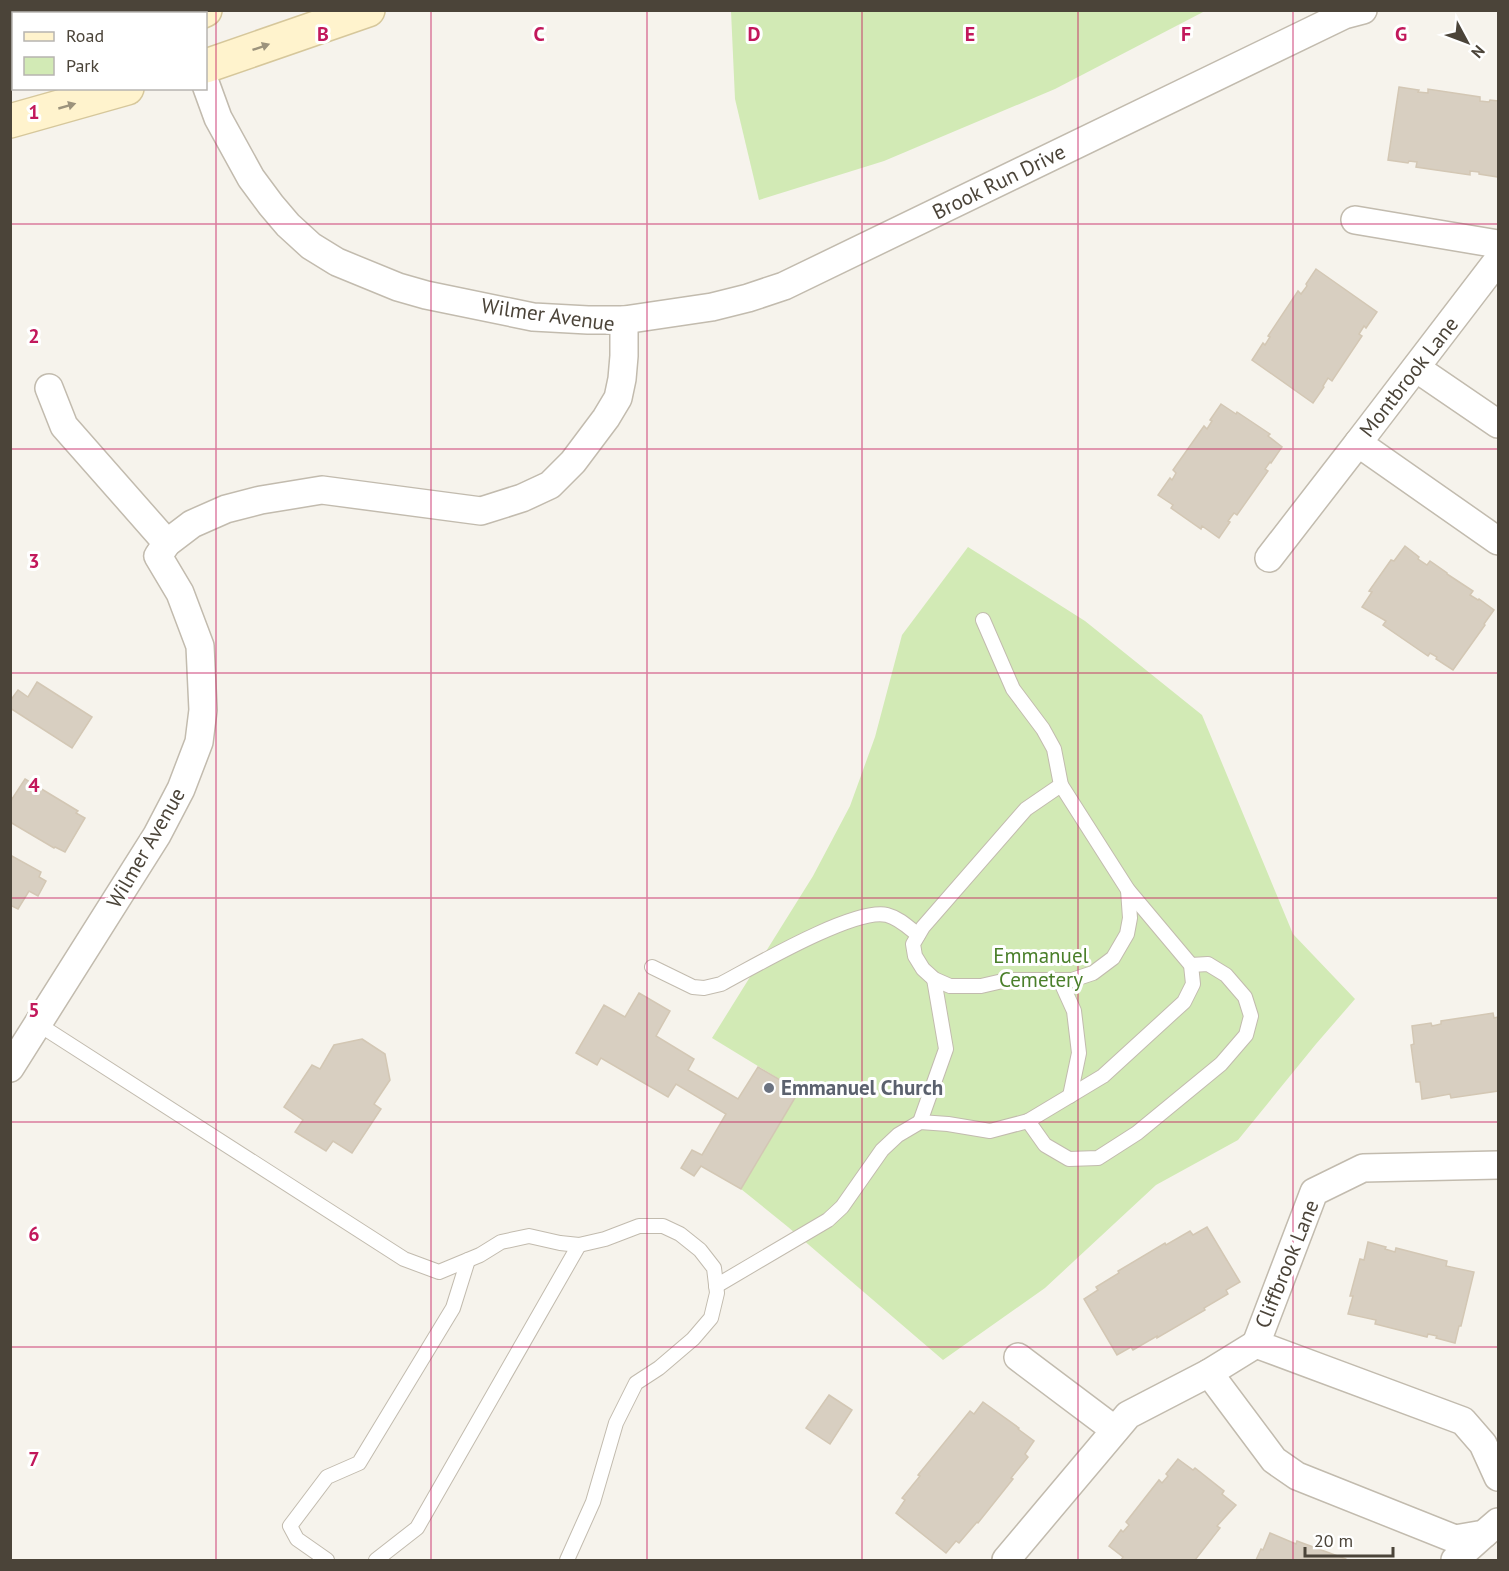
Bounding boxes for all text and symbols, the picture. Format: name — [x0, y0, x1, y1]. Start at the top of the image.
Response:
legend — [12, 12, 207, 90]
north arrow — [1437, 12, 1497, 72]
text: B — [317, 21, 329, 47]
text: C — [533, 21, 545, 47]
text: D — [748, 21, 761, 47]
text: E — [965, 21, 975, 47]
text: F — [1181, 21, 1191, 47]
text: G — [1395, 21, 1407, 47]
text: Road — [66, 24, 104, 47]
one-way arrow — [252, 41, 270, 51]
text: N — [1467, 41, 1489, 62]
text: Park — [66, 54, 99, 77]
text: 1 — [28, 99, 40, 125]
one-way arrow — [58, 101, 76, 110]
street label: Brook Run Drive — [928, 138, 1070, 225]
street label: Wilmer Avenue — [480, 292, 617, 337]
street label: Montbrook Lane — [1353, 311, 1464, 442]
text: 2 — [28, 323, 40, 349]
text: 3 — [28, 548, 40, 574]
text: 4 — [28, 772, 40, 798]
street label: Wilmer Avenue — [100, 783, 191, 913]
park label: Emmanuel Cemetery — [993, 942, 1089, 993]
text: 5 — [28, 997, 40, 1023]
place label: Emmanuel Church — [781, 1074, 943, 1101]
marker: Emmanuel Church — [762, 1081, 776, 1095]
street label: Cliffbrook Lane — [1249, 1196, 1325, 1332]
text: 6 — [28, 1221, 40, 1247]
text: 7 — [28, 1446, 40, 1472]
scale bar — [1305, 1520, 1394, 1558]
text: 20 m — [1314, 1529, 1353, 1552]

